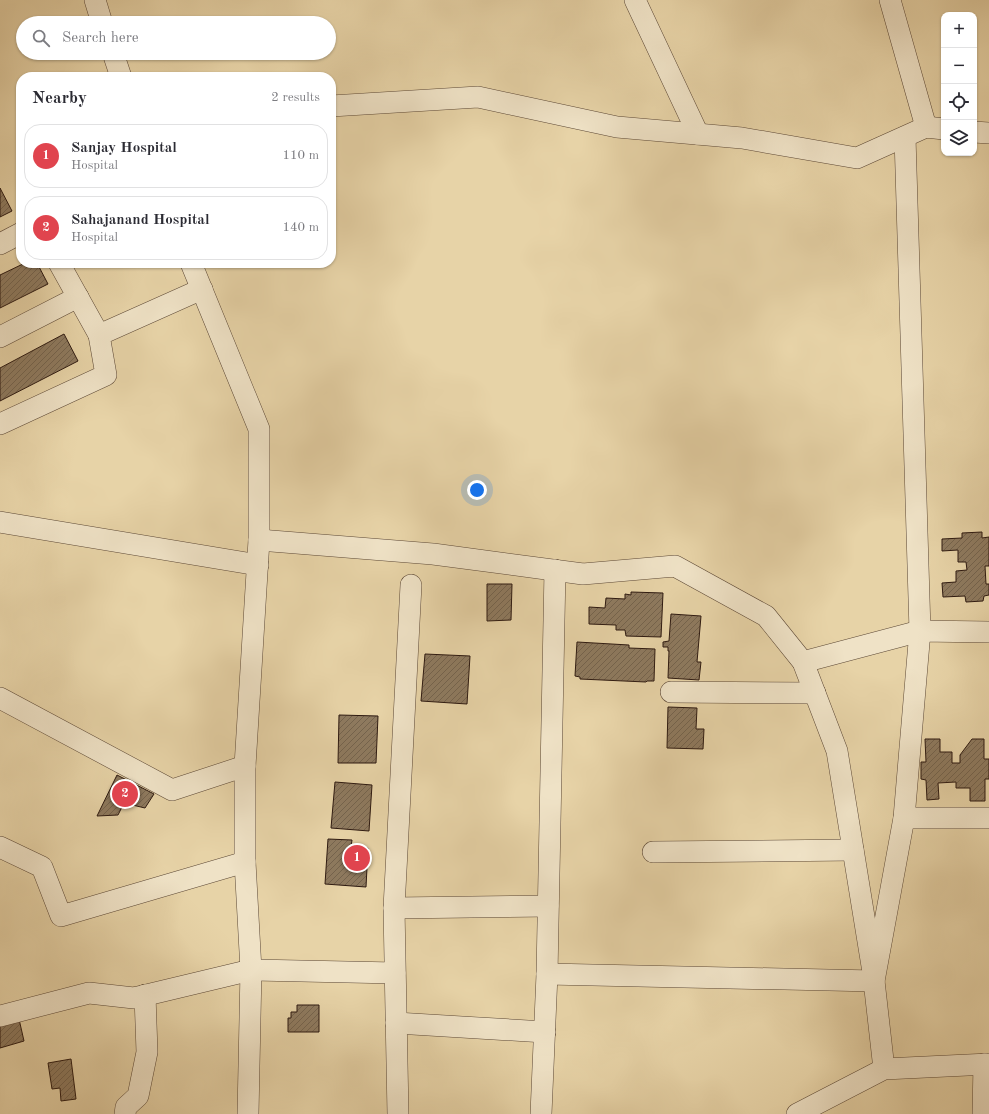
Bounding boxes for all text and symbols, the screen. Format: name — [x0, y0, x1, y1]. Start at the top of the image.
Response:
map controls — [941, 12, 977, 156]
button: + — [941, 12, 977, 48]
search box — [16, 16, 336, 60]
icon: search — [30, 27, 52, 49]
text: Search here — [62, 31, 139, 46]
button: − — [941, 48, 977, 84]
button: locate — [941, 84, 977, 120]
text: Nearby — [32, 90, 87, 107]
text: 2 results — [271, 91, 320, 104]
button: layers — [941, 120, 977, 156]
text: Sanjay Hospital — [71, 141, 177, 156]
text: 1 — [42, 149, 50, 162]
text: 110 m — [282, 149, 319, 162]
text: Hospital — [71, 159, 118, 172]
text: Sahajanand Hospital — [71, 213, 210, 228]
text: 2 — [42, 221, 50, 234]
text: 140 m — [282, 221, 319, 234]
text: Hospital — [71, 231, 118, 244]
your location — [467, 480, 487, 500]
pin: 2 — [112, 779, 138, 809]
pin: 1 — [344, 843, 370, 873]

